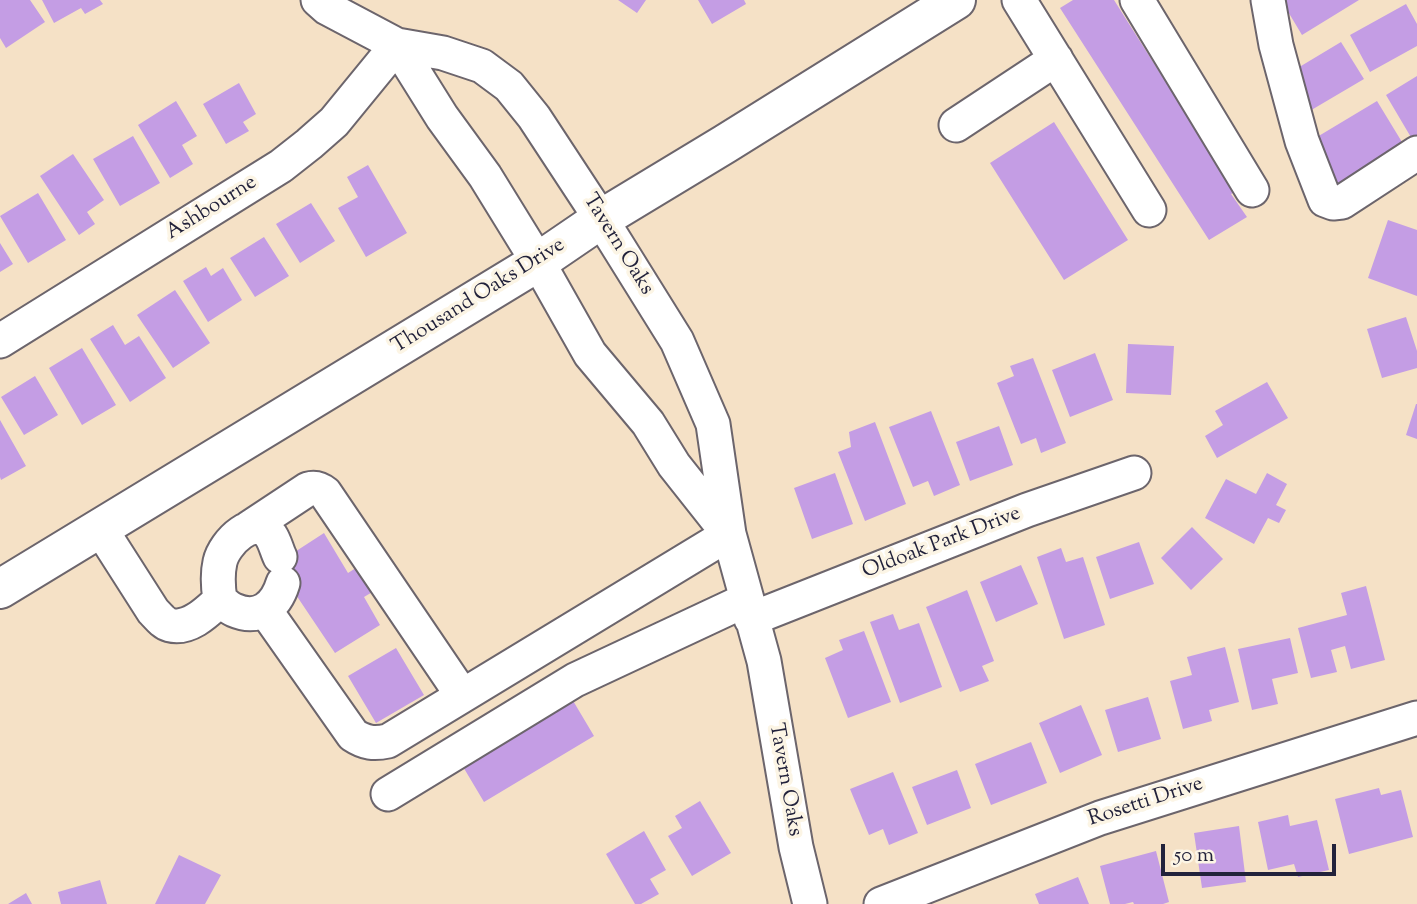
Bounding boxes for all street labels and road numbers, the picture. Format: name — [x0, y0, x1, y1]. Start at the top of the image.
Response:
street label: Ashbourne — [162, 171, 262, 247]
street label: Tavern Oaks — [576, 190, 658, 300]
street label: Thousand Oaks Drive — [388, 234, 570, 360]
street label: Oldoak Park Drive — [859, 502, 1025, 586]
street label: Tavern Oaks — [762, 721, 806, 839]
street label: Rosetti Drive — [1085, 773, 1207, 833]

